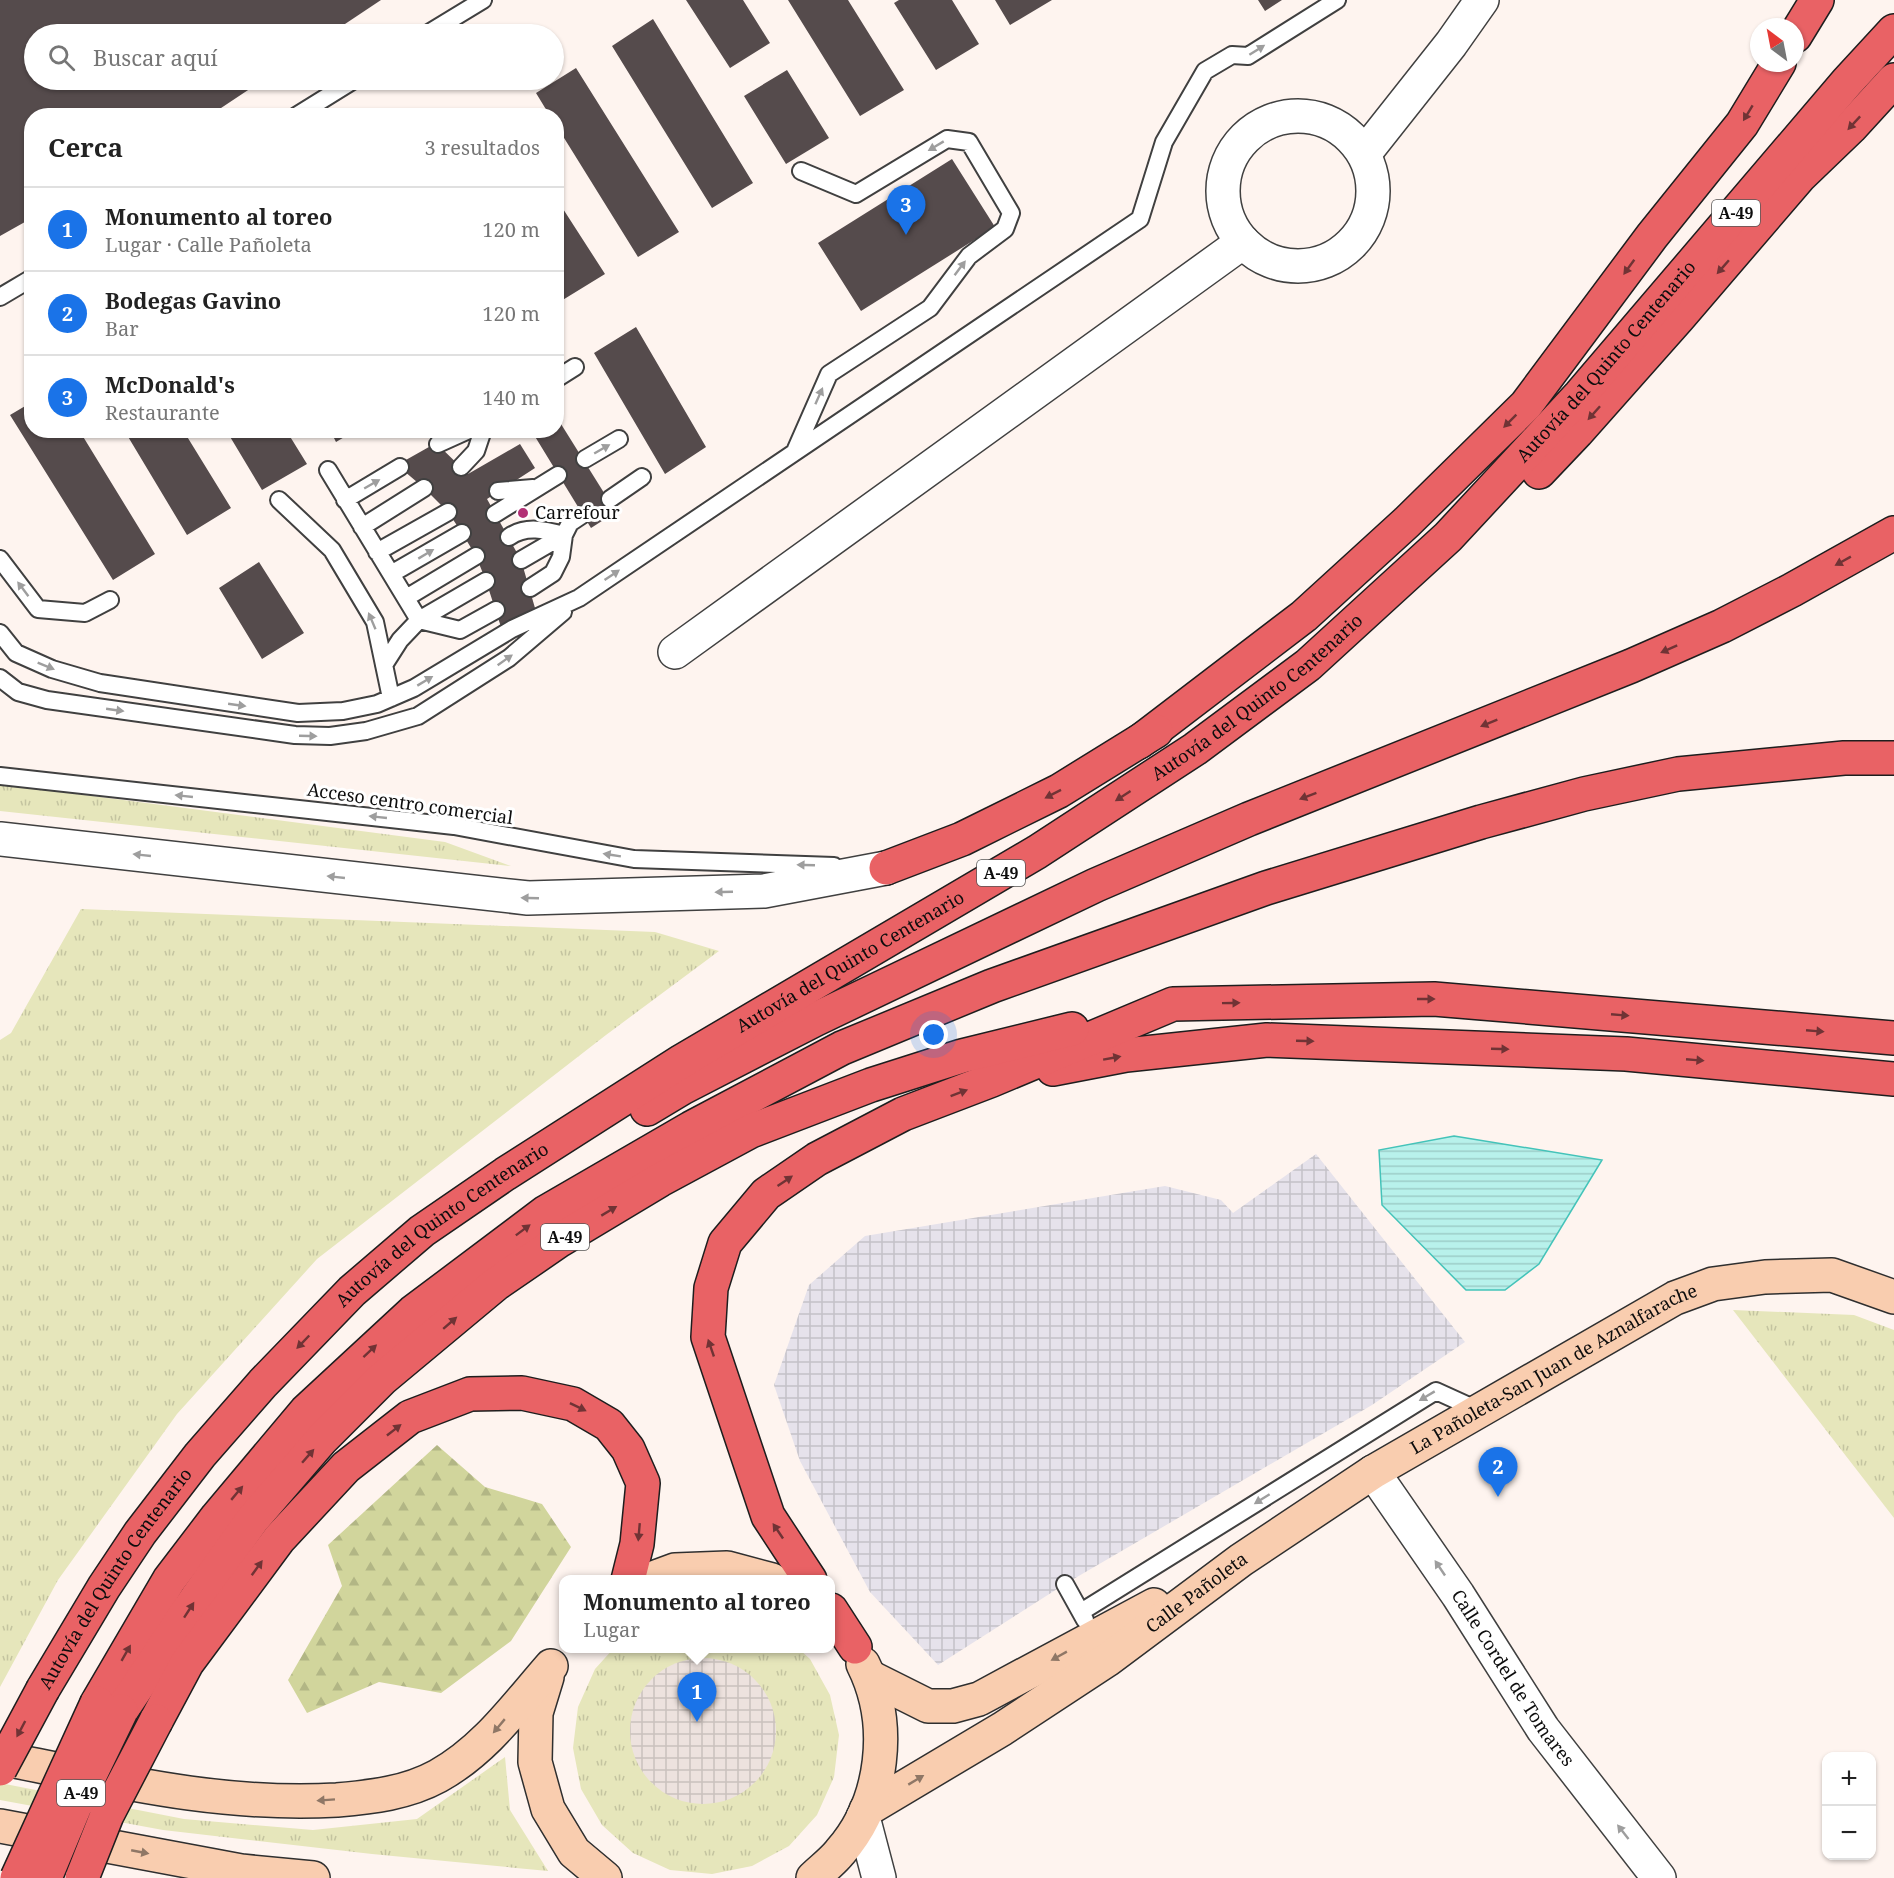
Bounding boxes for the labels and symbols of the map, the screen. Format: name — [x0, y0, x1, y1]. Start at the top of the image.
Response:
north arrow — [1750, 18, 1804, 72]
one-way arrow — [1249, 44, 1265, 56]
one-way arrow — [1743, 105, 1754, 121]
one-way arrow — [1848, 116, 1862, 130]
one-way arrow — [928, 140, 944, 151]
pin: 3 — [886, 186, 926, 235]
road number: A-49 — [1712, 200, 1760, 226]
street label: Autovía del Quinto Centenario — [1511, 255, 1701, 467]
one-way arrow — [1623, 259, 1635, 275]
one-way arrow — [1716, 259, 1729, 275]
one-way arrow — [954, 260, 966, 276]
one-way arrow — [815, 388, 824, 405]
one-way arrow — [1588, 405, 1601, 420]
one-way arrow — [1502, 414, 1517, 428]
one-way arrow — [594, 444, 611, 454]
one-way arrow — [364, 478, 380, 489]
place label: Carrefour — [535, 500, 620, 524]
marker: Carrefour — [516, 506, 530, 520]
one-way arrow — [418, 548, 434, 559]
one-way arrow — [1834, 556, 1851, 566]
one-way arrow — [604, 569, 620, 581]
one-way arrow — [17, 581, 29, 597]
street label: Autovía del Quinto Centenario — [1146, 608, 1367, 785]
one-way arrow — [367, 611, 377, 629]
one-way arrow — [1660, 644, 1678, 654]
one-way arrow — [497, 655, 513, 666]
one-way arrow — [37, 662, 55, 671]
one-way arrow — [417, 676, 433, 687]
one-way arrow — [227, 700, 246, 709]
one-way arrow — [105, 705, 124, 715]
one-way arrow — [1479, 718, 1497, 728]
one-way arrow — [298, 731, 317, 740]
street label: Acceso centro comercial — [306, 777, 515, 829]
one-way arrow — [1044, 789, 1061, 799]
one-way arrow — [1115, 790, 1131, 801]
one-way arrow — [174, 791, 193, 801]
one-way arrow — [1299, 792, 1317, 802]
one-way arrow — [368, 813, 387, 822]
one-way arrow — [132, 850, 151, 860]
one-way arrow — [602, 850, 621, 859]
one-way arrow — [797, 860, 816, 870]
road number: A-49 — [977, 860, 1025, 886]
one-way arrow — [326, 872, 345, 882]
street label: Autovía del Quinto Centenario — [731, 885, 968, 1038]
one-way arrow — [715, 888, 734, 897]
one-way arrow — [520, 893, 539, 902]
one-way arrow — [1417, 994, 1436, 1004]
one-way arrow — [1222, 998, 1241, 1008]
one-way arrow — [1611, 1010, 1630, 1020]
your location — [919, 1020, 948, 1049]
one-way arrow — [1805, 1026, 1824, 1036]
one-way arrow — [1296, 1037, 1315, 1046]
one-way arrow — [1491, 1044, 1510, 1053]
one-way arrow — [1102, 1053, 1121, 1062]
one-way arrow — [1685, 1055, 1704, 1065]
one-way arrow — [950, 1088, 968, 1098]
street label: Autovía del Quinto Centenario — [330, 1136, 553, 1312]
one-way arrow — [777, 1176, 793, 1187]
one-way arrow — [601, 1205, 617, 1216]
one-way arrow — [515, 1224, 530, 1236]
road number: A-49 — [541, 1224, 589, 1250]
street label: La Pañoleta-San Juan de Aznalfarache — [1405, 1278, 1700, 1459]
one-way arrow — [442, 1317, 457, 1330]
one-way arrow — [296, 1334, 310, 1348]
one-way arrow — [706, 1339, 716, 1357]
one-way arrow — [362, 1345, 377, 1358]
one-way arrow — [1418, 1391, 1435, 1401]
one-way arrow — [569, 1402, 587, 1412]
one-way arrow — [386, 1423, 402, 1436]
pin: 2 — [1478, 1448, 1518, 1497]
one-way arrow — [301, 1449, 314, 1464]
street label: Autovía del Quinto Centenario — [33, 1463, 197, 1693]
one-way arrow — [231, 1485, 244, 1501]
one-way arrow — [1254, 1494, 1270, 1505]
one-way arrow — [634, 1522, 644, 1541]
one-way arrow — [772, 1523, 784, 1539]
street label: Calle Pañoleta — [1140, 1546, 1252, 1638]
one-way arrow — [251, 1560, 263, 1575]
one-way arrow — [1434, 1561, 1446, 1577]
street label: Calle Cordel de Tomares — [1447, 1585, 1580, 1771]
one-way arrow — [183, 1602, 194, 1618]
one-way arrow — [121, 1645, 132, 1661]
one-way arrow — [1050, 1651, 1067, 1661]
pin: 1 — [678, 1672, 716, 1722]
one-way arrow — [493, 1718, 506, 1733]
one-way arrow — [16, 1721, 26, 1738]
one-way arrow — [908, 1775, 924, 1786]
road number: A-49 — [57, 1780, 105, 1806]
one-way arrow — [317, 1796, 336, 1805]
one-way arrow — [1617, 1824, 1629, 1839]
one-way arrow — [131, 1848, 150, 1857]

